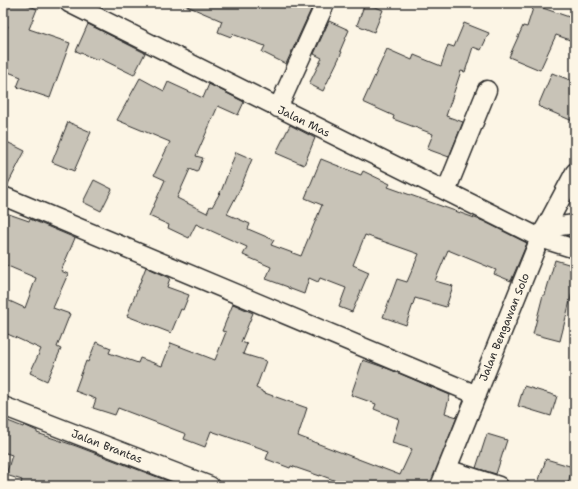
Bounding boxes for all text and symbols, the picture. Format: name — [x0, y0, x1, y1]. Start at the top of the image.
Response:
street label: Jalan Mas — [275, 102, 333, 141]
street label: Jalan Bengawan Solo — [476, 271, 533, 384]
street label: Jalan Brantas — [69, 426, 145, 467]

